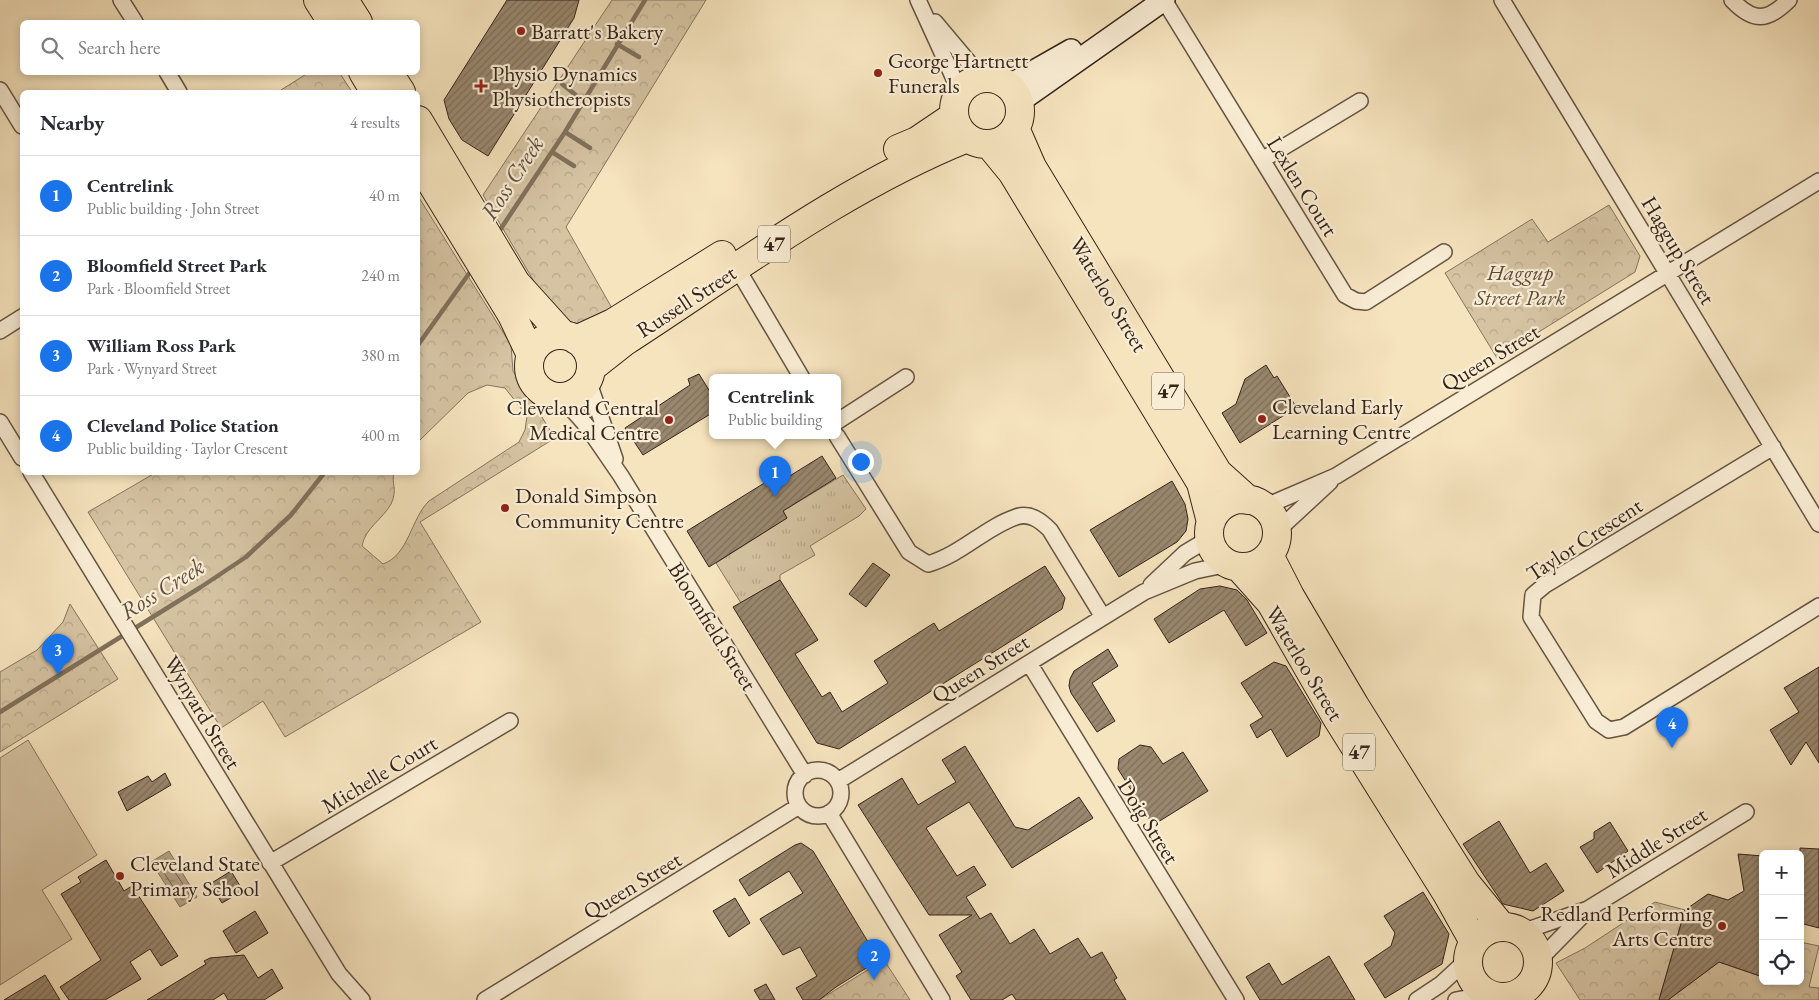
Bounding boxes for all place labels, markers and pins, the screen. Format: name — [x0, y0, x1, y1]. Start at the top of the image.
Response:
place label: Barratt's Bakery — [531, 17, 664, 46]
marker: Barratt's Bakery — [515, 25, 527, 37]
place label: George Hartnett Funerals — [888, 46, 1028, 100]
place label: Physio Dynamics Physiotheropists — [492, 59, 637, 113]
marker: George Hartnett Funerals — [872, 67, 884, 79]
marker: Physio Dynamics Physiotheropists — [474, 79, 488, 93]
place label: Cleveland Early Learning Centre — [1272, 392, 1411, 446]
place label: Cleveland Central Medical Centre — [507, 393, 659, 447]
marker: Cleveland Early Learning Centre — [1256, 413, 1268, 425]
marker: Cleveland Central Medical Centre — [663, 414, 675, 426]
pin: 1 — [759, 456, 791, 497]
place label: Donald Simpson Community Centre — [515, 481, 684, 535]
marker: Donald Simpson Community Centre — [499, 502, 511, 514]
pin: 3 — [42, 634, 74, 675]
pin: 4 — [1656, 707, 1688, 748]
place label: Cleveland State Primary School — [130, 849, 260, 903]
marker: Cleveland State Primary School — [114, 870, 126, 882]
place label: Redland Performing Arts Centre — [1540, 899, 1712, 953]
marker: Redland Performing Arts Centre — [1716, 920, 1728, 932]
pin: 2 — [858, 939, 890, 980]

